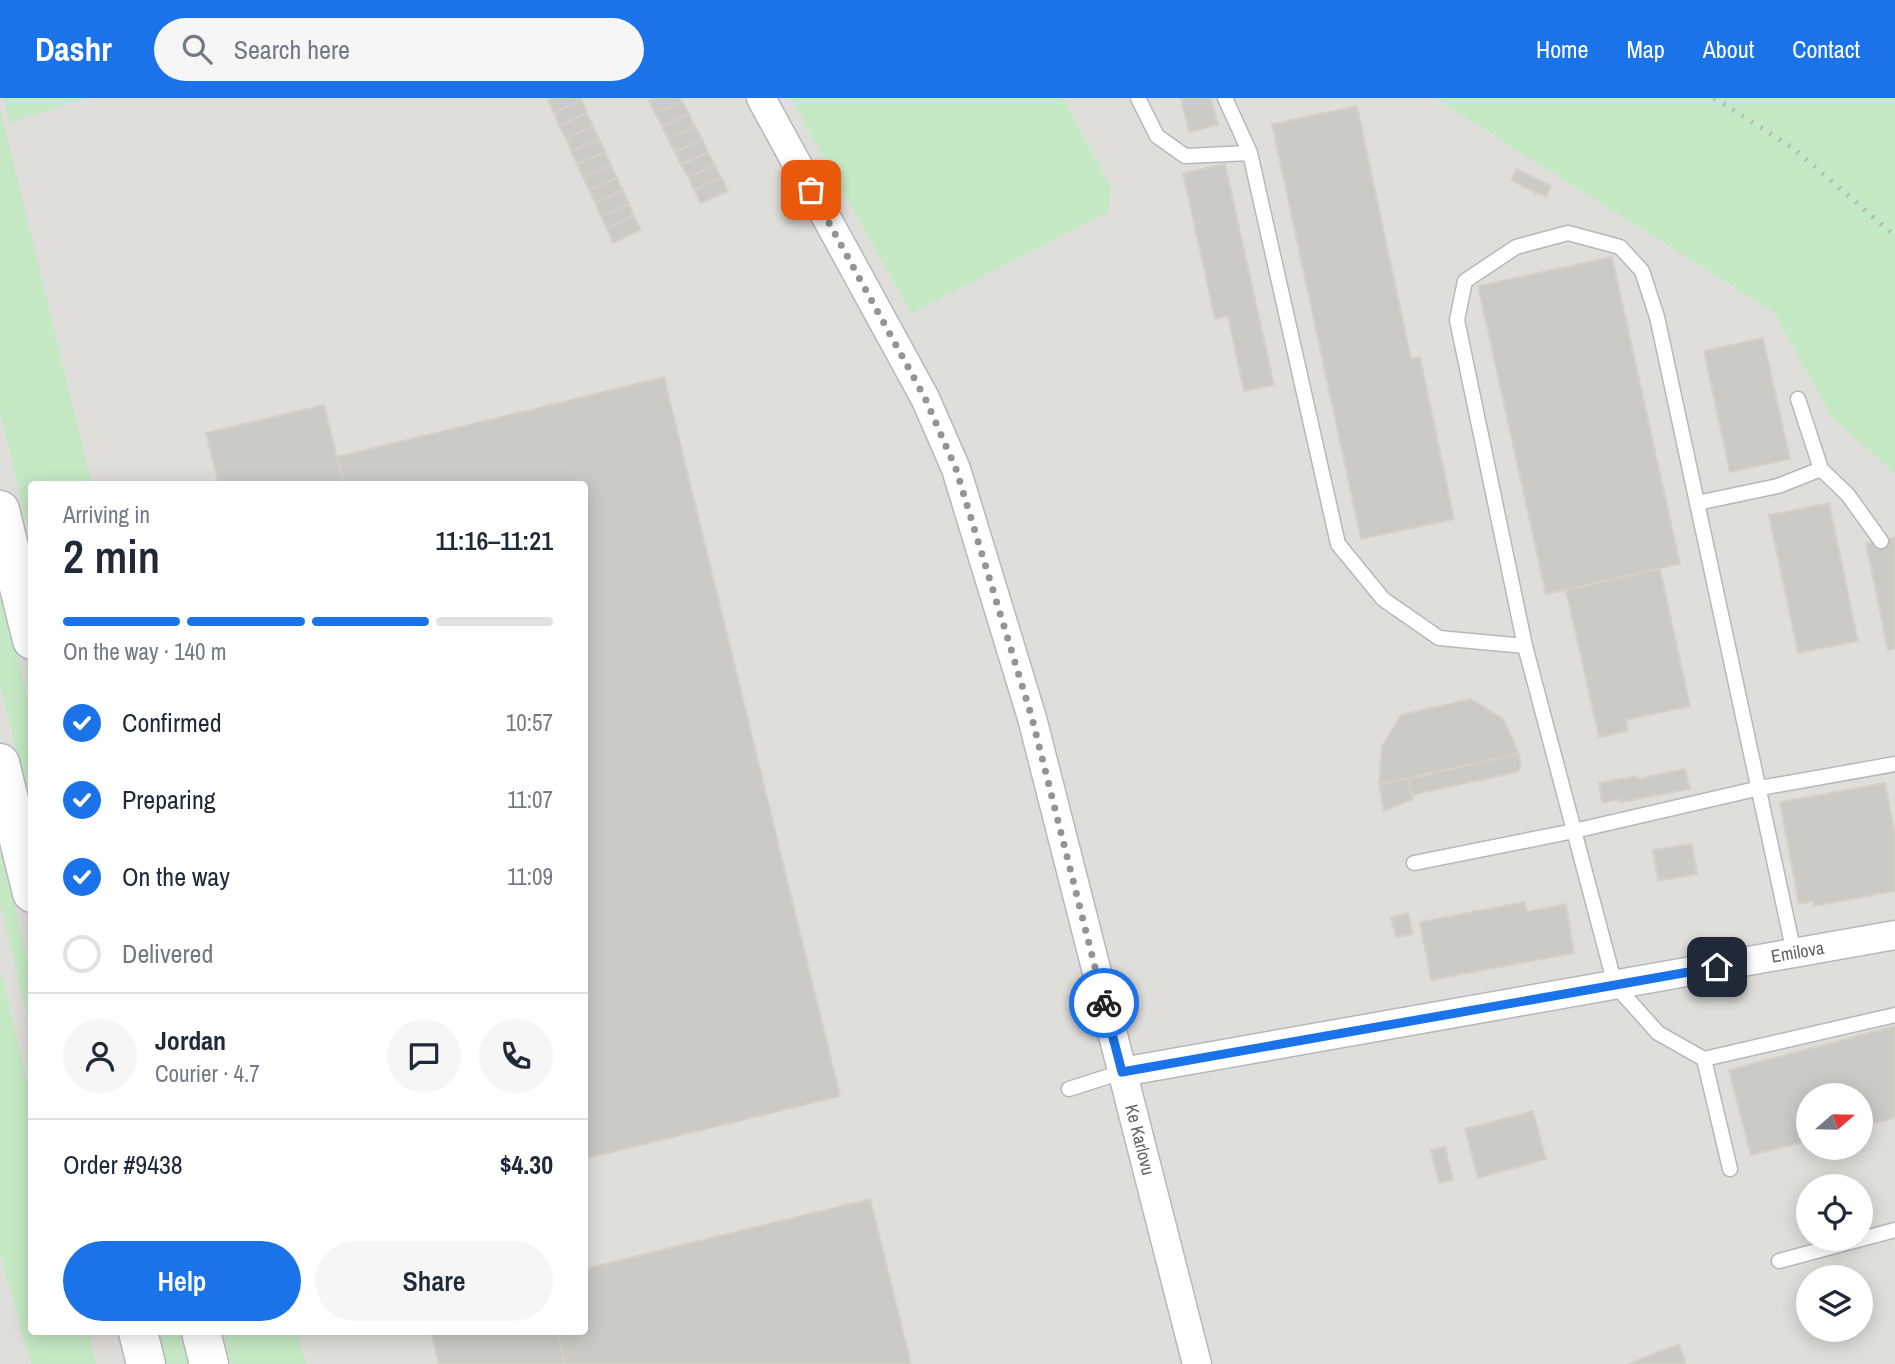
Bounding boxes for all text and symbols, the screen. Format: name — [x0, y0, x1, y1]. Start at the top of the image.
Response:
search box — [154, 18, 644, 81]
text: Dashr — [35, 27, 112, 71]
icon: search — [178, 30, 216, 68]
text: Search here — [234, 32, 350, 67]
text: Home — [1536, 33, 1588, 65]
text: Map — [1626, 33, 1665, 65]
text: About — [1703, 33, 1754, 65]
text: Contact — [1792, 33, 1860, 65]
pin — [781, 160, 841, 220]
icon: bag — [792, 171, 830, 209]
text: Arriving in — [63, 499, 150, 530]
text: 11:16–11:21 — [435, 523, 553, 558]
text: 2 min — [63, 525, 160, 587]
text: On the way · 140 m — [63, 636, 227, 667]
icon: check — [63, 704, 101, 742]
text: Confirmed — [122, 705, 222, 740]
text: 10:57 — [506, 707, 553, 738]
icon: check — [63, 781, 101, 819]
text: Preparing — [122, 782, 216, 817]
text: 11:07 — [507, 784, 553, 815]
icon: check — [63, 858, 101, 896]
text: On the way — [122, 859, 230, 894]
text: 11:09 — [507, 861, 553, 892]
street label: Emilova — [1769, 935, 1826, 969]
text: Delivered — [122, 936, 213, 971]
pin — [1687, 937, 1747, 997]
icon: home — [1698, 948, 1736, 986]
courier — [1069, 968, 1139, 1038]
icon: bike — [1085, 984, 1123, 1022]
button: person — [63, 1019, 137, 1093]
button: chat — [387, 1019, 461, 1093]
button: phone — [479, 1019, 553, 1093]
text: Jordan — [155, 1023, 226, 1058]
text: Courier · 4.7 — [155, 1058, 260, 1089]
north arrow — [1796, 1083, 1872, 1160]
map controls — [1796, 1083, 1873, 1342]
street label: Ke Karlovu — [1119, 1102, 1161, 1178]
text: Order #9438 — [63, 1147, 183, 1182]
text: $4.30 — [500, 1147, 553, 1182]
button: locate — [1796, 1174, 1873, 1251]
button: Help — [63, 1241, 301, 1321]
button: Share — [315, 1241, 553, 1321]
button: layers — [1796, 1265, 1873, 1342]

